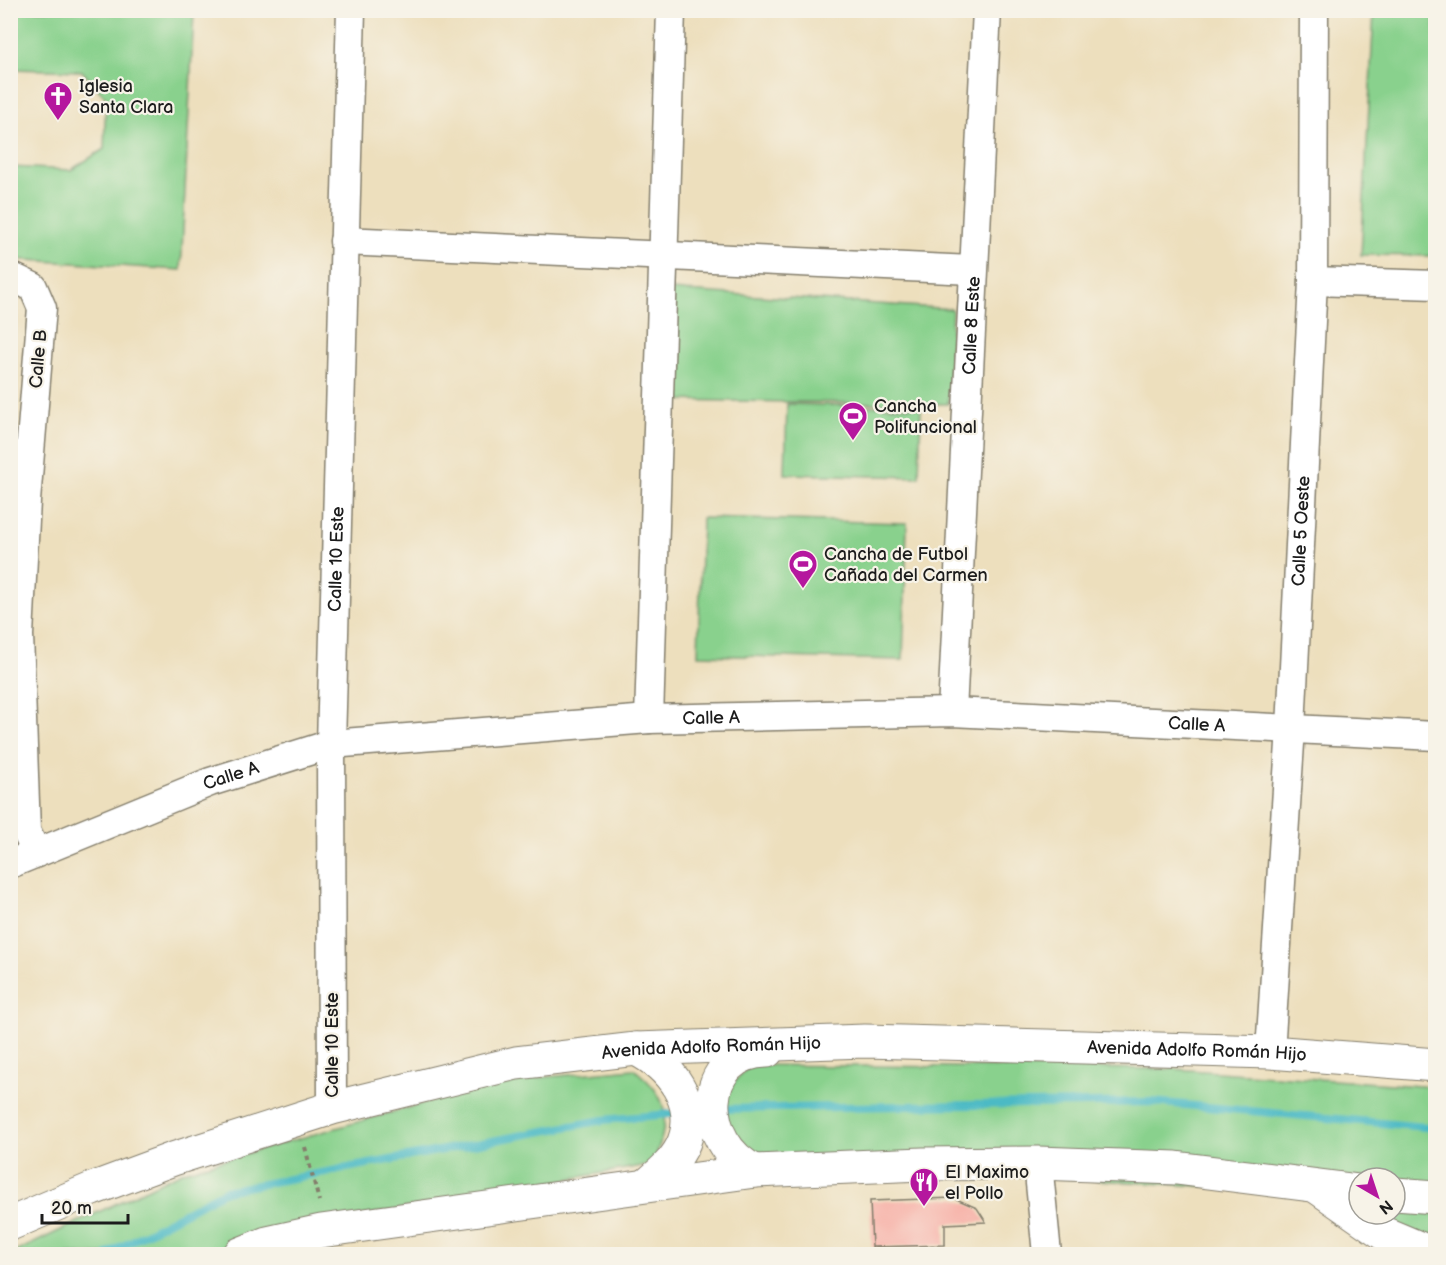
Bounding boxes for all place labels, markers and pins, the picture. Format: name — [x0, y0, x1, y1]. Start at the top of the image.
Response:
place label: Iglesia Santa Clara — [79, 76, 173, 118]
church icon: Iglesia Santa Clara — [42, 80, 74, 122]
place label: Cancha Polifuncional — [874, 396, 977, 438]
sports icon: Cancha Polifuncional — [837, 400, 869, 442]
place label: Cancha de Futbol Cañada del Carmen — [824, 544, 988, 586]
sports icon: Cancha de Futbol Cañada del Carmen — [787, 548, 819, 590]
place label: El Maximo el Pollo — [945, 1162, 1029, 1204]
restaurant icon: El Maximo el Pollo — [908, 1166, 940, 1208]

